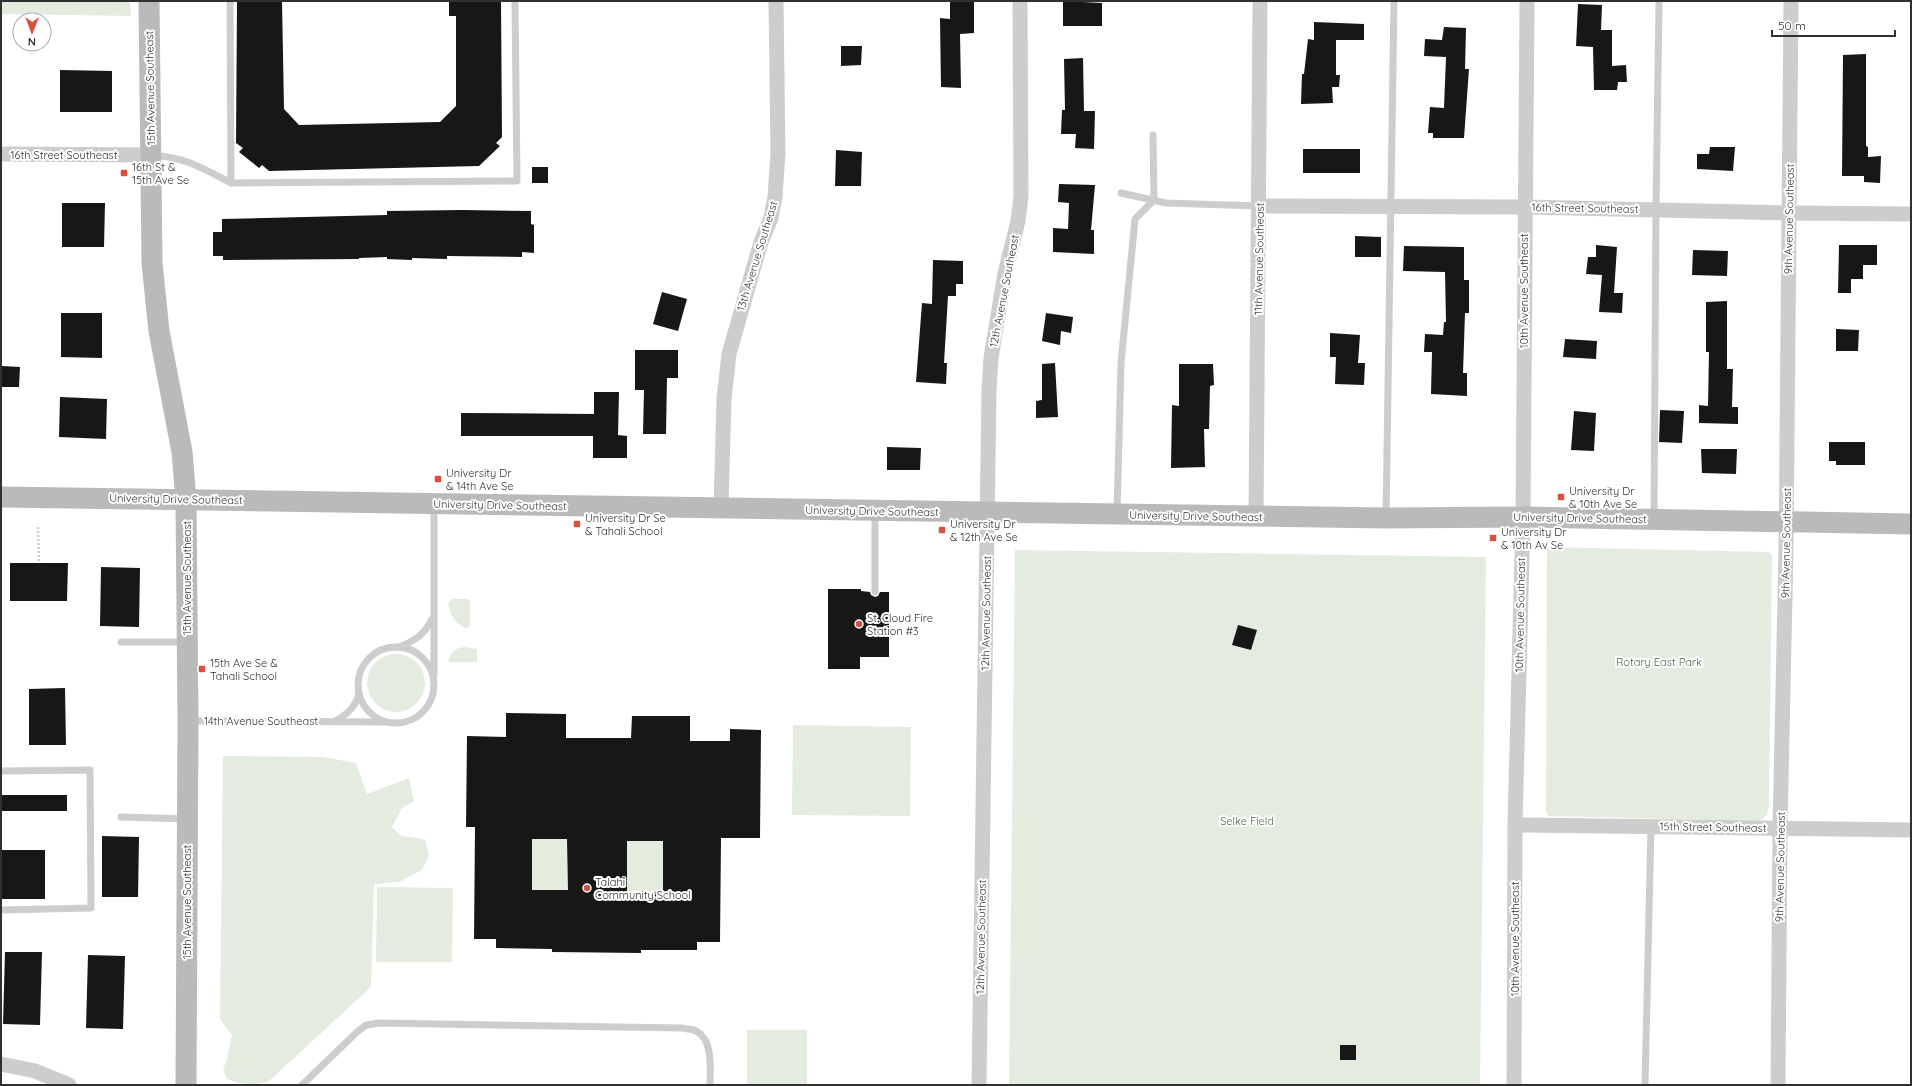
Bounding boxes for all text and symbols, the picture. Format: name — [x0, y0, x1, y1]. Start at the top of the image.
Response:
north arrow — [12, 12, 52, 52]
scale bar — [1772, 12, 1895, 38]
text: 50 m — [1778, 18, 1806, 33]
street label: 15th Avenue Southeast — [142, 30, 158, 145]
text: N — [28, 35, 36, 49]
street label: 16th Street Southeast — [11, 148, 118, 162]
place label: 16th St & 15th Ave Se — [132, 160, 189, 187]
street label: 9th Avenue Southeast — [1781, 163, 1797, 274]
marker: 16th St & 15th Ave Se — [119, 168, 129, 178]
street label: 13th Avenue Southeast — [734, 199, 780, 313]
street label: 16th Street Southeast — [1531, 200, 1639, 216]
street label: 11th Avenue Southeast — [1251, 202, 1267, 315]
street label: 12th Avenue Southeast — [986, 233, 1022, 349]
street label: 10th Avenue Southeast — [1517, 233, 1531, 349]
place label: University Dr & 14th Ave Se — [446, 466, 513, 493]
marker: University Dr & 14th Ave Se — [433, 474, 443, 484]
place label: University Dr & 10th Ave Se — [1569, 484, 1637, 511]
street label: 9th Avenue Southeast — [1778, 487, 1794, 598]
street label: University Drive Southeast — [109, 491, 243, 507]
marker: University Dr & 10th Ave Se — [1556, 492, 1566, 502]
street label: University Drive Southeast — [433, 497, 567, 513]
street label: University Drive Southeast — [805, 503, 939, 519]
street label: University Drive Southeast — [1129, 508, 1263, 524]
street label: University Drive Southeast — [1513, 510, 1647, 526]
place label: University Dr Se & Tahali School — [585, 511, 666, 538]
place label: University Dr & 12th Ave Se — [950, 517, 1018, 544]
marker: University Dr Se & Tahali School — [572, 519, 582, 529]
street label: 15th Avenue Southeast — [180, 520, 194, 635]
marker: University Dr & 12th Ave Se — [937, 525, 947, 535]
place label: University Dr & 10th Av Se — [1501, 525, 1567, 552]
marker: University Dr & 10th Av Se — [1488, 533, 1498, 543]
street label: 12th Avenue Southeast — [978, 555, 994, 670]
street label: 10th Avenue Southeast — [1512, 557, 1528, 673]
place label: St. Cloud Fire Station #3 — [867, 611, 933, 638]
marker: St. Cloud Fire Station #3 — [854, 619, 864, 629]
park label: Rotary East Park — [1616, 655, 1702, 669]
place label: 15th Ave Se & Tahali School — [210, 656, 278, 683]
marker: 15th Ave Se & Tahali School — [197, 664, 207, 674]
street label: 14th Avenue Southeast — [204, 714, 318, 728]
street label: 9th Avenue Southeast — [1772, 811, 1788, 922]
park label: Selke Field — [1220, 814, 1274, 828]
street label: 15th Street Southeast — [1659, 819, 1767, 835]
street label: 15th Avenue Southeast — [180, 844, 194, 959]
place label: Talahi Community School — [595, 875, 691, 902]
street label: 12th Avenue Southeast — [973, 879, 989, 994]
street label: 10th Avenue Southeast — [1508, 881, 1522, 997]
marker: Talahi Community School — [582, 883, 592, 893]

